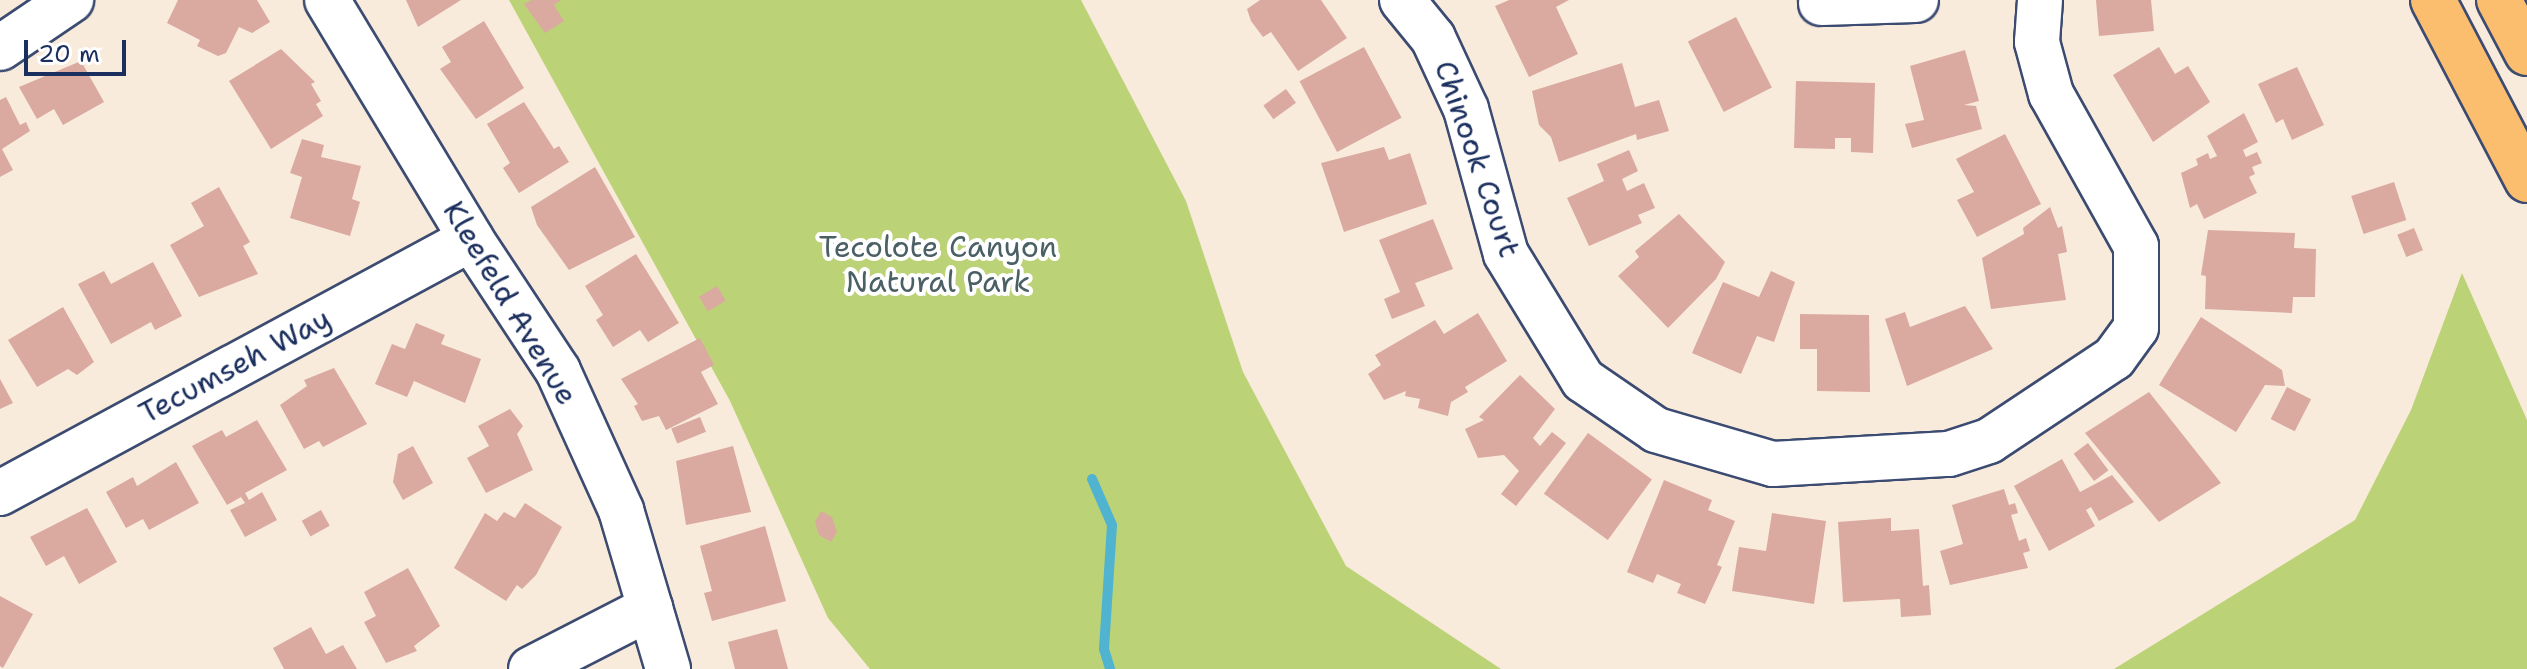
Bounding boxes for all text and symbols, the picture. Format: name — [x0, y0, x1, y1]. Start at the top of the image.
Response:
scale bar — [28, 24, 130, 74]
text: 20 m — [38, 38, 100, 70]
street label: Chinook Court — [1427, 56, 1527, 262]
street label: Kleefeld Avenue — [435, 195, 585, 411]
park label: Tecolote Canyon Natural Park — [819, 229, 1057, 300]
street label: Tecumseh Way — [133, 300, 337, 432]

